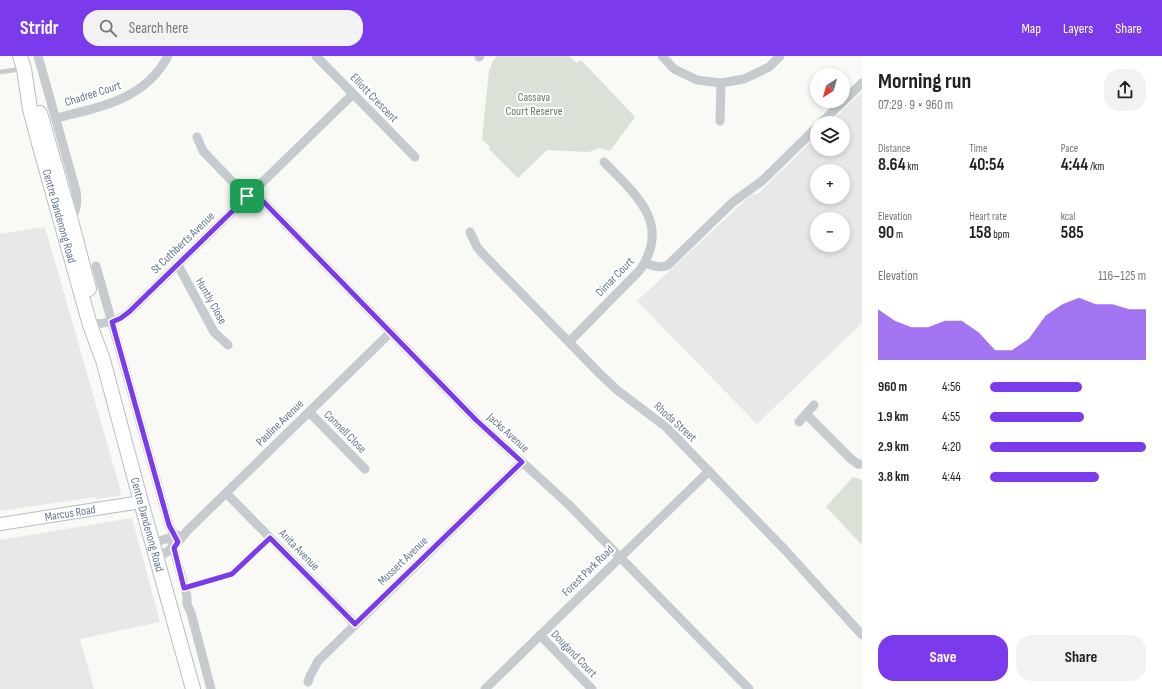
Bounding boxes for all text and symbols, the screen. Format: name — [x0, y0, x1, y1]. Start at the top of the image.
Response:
search box — [83, 10, 363, 46]
text: Stridr — [20, 17, 59, 40]
icon: search — [97, 17, 119, 39]
text: Search here — [129, 19, 188, 38]
text: Map — [1021, 20, 1041, 37]
text: Layers — [1063, 20, 1093, 37]
text: Share — [1115, 20, 1142, 37]
north arrow — [810, 68, 850, 108]
map controls — [810, 68, 850, 252]
text: Morning run — [878, 68, 971, 95]
button: share — [1104, 69, 1146, 111]
street label: Elliott Crescent — [347, 70, 401, 126]
street label: Chadree Court — [63, 78, 123, 110]
park label: Cassava Court Reserve — [505, 90, 563, 119]
text: 07:29 · 9 × 960 m — [878, 97, 953, 113]
button: layers — [810, 116, 850, 156]
text: Distance — [878, 142, 910, 155]
text: Time — [969, 142, 987, 155]
text: Pace — [1061, 142, 1078, 155]
text: 8.64 — [878, 155, 906, 175]
text: 40:54 — [969, 155, 1004, 175]
text: 4:44 — [1061, 155, 1088, 175]
text: km — [906, 160, 919, 173]
text: /km — [1088, 160, 1104, 173]
button: + — [810, 164, 850, 204]
street label: Centre Dandenong Road — [39, 167, 80, 265]
pin — [230, 179, 264, 213]
icon: arrive — [236, 185, 258, 207]
street label: St Cuthberts Avenue — [148, 209, 218, 277]
text: Elevation — [878, 210, 912, 223]
text: Heart rate — [969, 210, 1007, 223]
text: kcal — [1061, 210, 1075, 223]
button: − — [810, 212, 850, 252]
text: 90 — [878, 223, 894, 243]
text: 158 — [969, 223, 992, 243]
text: 585 — [1061, 223, 1084, 243]
text: m — [894, 228, 903, 241]
text: bpm — [992, 228, 1009, 241]
street label: Dimar Court — [593, 254, 638, 300]
text: Elevation — [878, 268, 918, 284]
text: 116–125 m — [1098, 268, 1146, 284]
street label: Huntly Close — [192, 275, 230, 327]
text: 960 m — [878, 379, 907, 395]
text: 4:56 — [942, 379, 961, 395]
street label: Pauline Avenue — [253, 396, 307, 449]
street label: Rhoda Street — [650, 399, 700, 445]
street label: Connell Close — [320, 407, 370, 457]
street label: Jacks Avenue — [483, 409, 532, 456]
text: 1.9 km — [878, 409, 909, 425]
text: 4:55 — [942, 409, 960, 425]
text: 2.9 km — [878, 439, 909, 455]
text: 4:20 — [942, 439, 961, 455]
text: 3.8 km — [878, 469, 909, 485]
text: 4:44 — [942, 469, 961, 485]
street label: Centre Dandenong Road — [127, 476, 167, 573]
street label: Marcus Road — [44, 502, 97, 524]
street label: Anita Avenue — [275, 525, 323, 574]
street label: Mussert Avenue — [375, 533, 431, 589]
street label: Forest Park Road — [559, 542, 617, 600]
street label: Dougand Court — [548, 627, 601, 681]
button: Save — [878, 635, 1008, 681]
button: Share — [1016, 635, 1146, 681]

